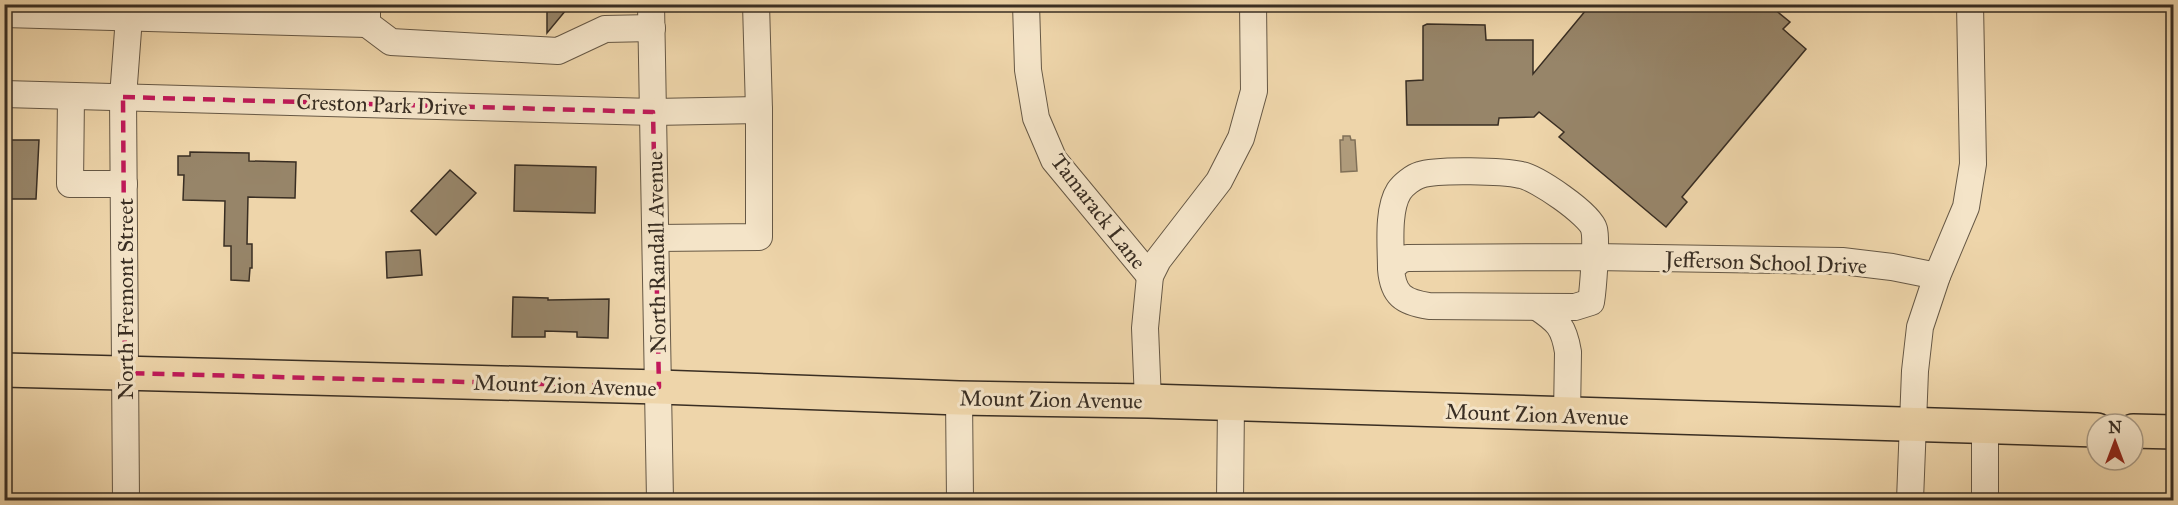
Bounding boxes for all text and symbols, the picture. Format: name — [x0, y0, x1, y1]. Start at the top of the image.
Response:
street label: Creston Park Drive — [296, 88, 468, 121]
street label: Tamarack Lane — [1045, 148, 1152, 274]
street label: North Randall Avenue — [641, 151, 672, 353]
street label: North Fremont Street — [112, 198, 139, 400]
street label: Jefferson School Drive — [1662, 245, 1867, 280]
street label: Mount Zion Avenue — [473, 369, 657, 402]
street label: Mount Zion Avenue — [959, 384, 1143, 415]
street label: Mount Zion Avenue — [1445, 398, 1629, 431]
north arrow — [2085, 412, 2145, 472]
text: N — [2108, 418, 2122, 437]

